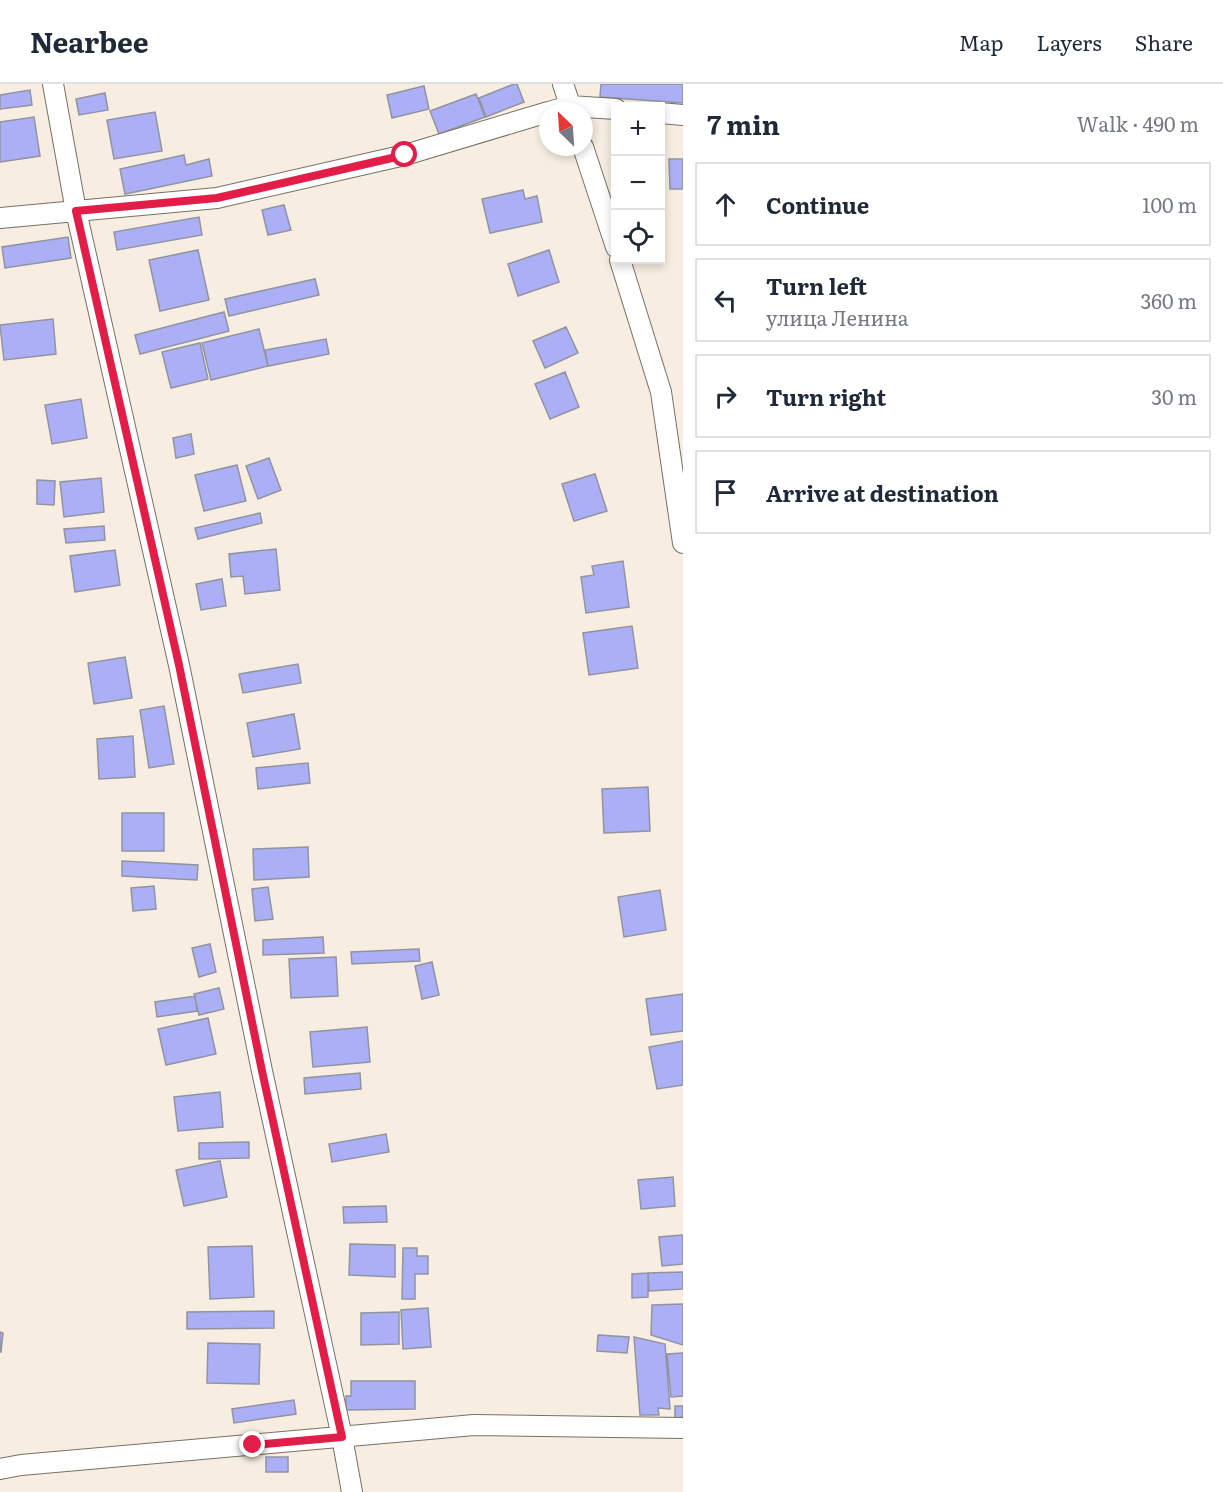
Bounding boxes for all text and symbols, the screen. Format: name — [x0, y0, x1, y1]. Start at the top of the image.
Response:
text: Nearbee — [30, 20, 149, 62]
text: Map — [959, 26, 1004, 57]
text: Layers — [1037, 26, 1102, 57]
text: Share — [1135, 26, 1193, 57]
north arrow — [539, 102, 593, 156]
map controls — [611, 102, 665, 264]
button: + — [611, 102, 665, 156]
text: 7 min — [707, 104, 780, 143]
text: Walk · 490 m — [1077, 108, 1199, 138]
route start — [391, 141, 417, 167]
button: − — [611, 156, 665, 210]
icon: ahead — [709, 188, 742, 221]
text: Continue — [766, 188, 869, 221]
text: 100 m — [1142, 189, 1197, 219]
button: locate — [611, 210, 665, 264]
text: Turn left — [766, 269, 867, 302]
icon: left — [709, 284, 742, 317]
text: 360 m — [1140, 285, 1197, 315]
text: улица Ленина — [766, 302, 909, 332]
icon: right — [709, 380, 742, 413]
text: Turn right — [766, 380, 886, 413]
text: 30 m — [1151, 381, 1197, 411]
icon: arrive — [709, 476, 742, 509]
text: Arrive at destination — [766, 476, 999, 509]
route end — [239, 1431, 265, 1457]

